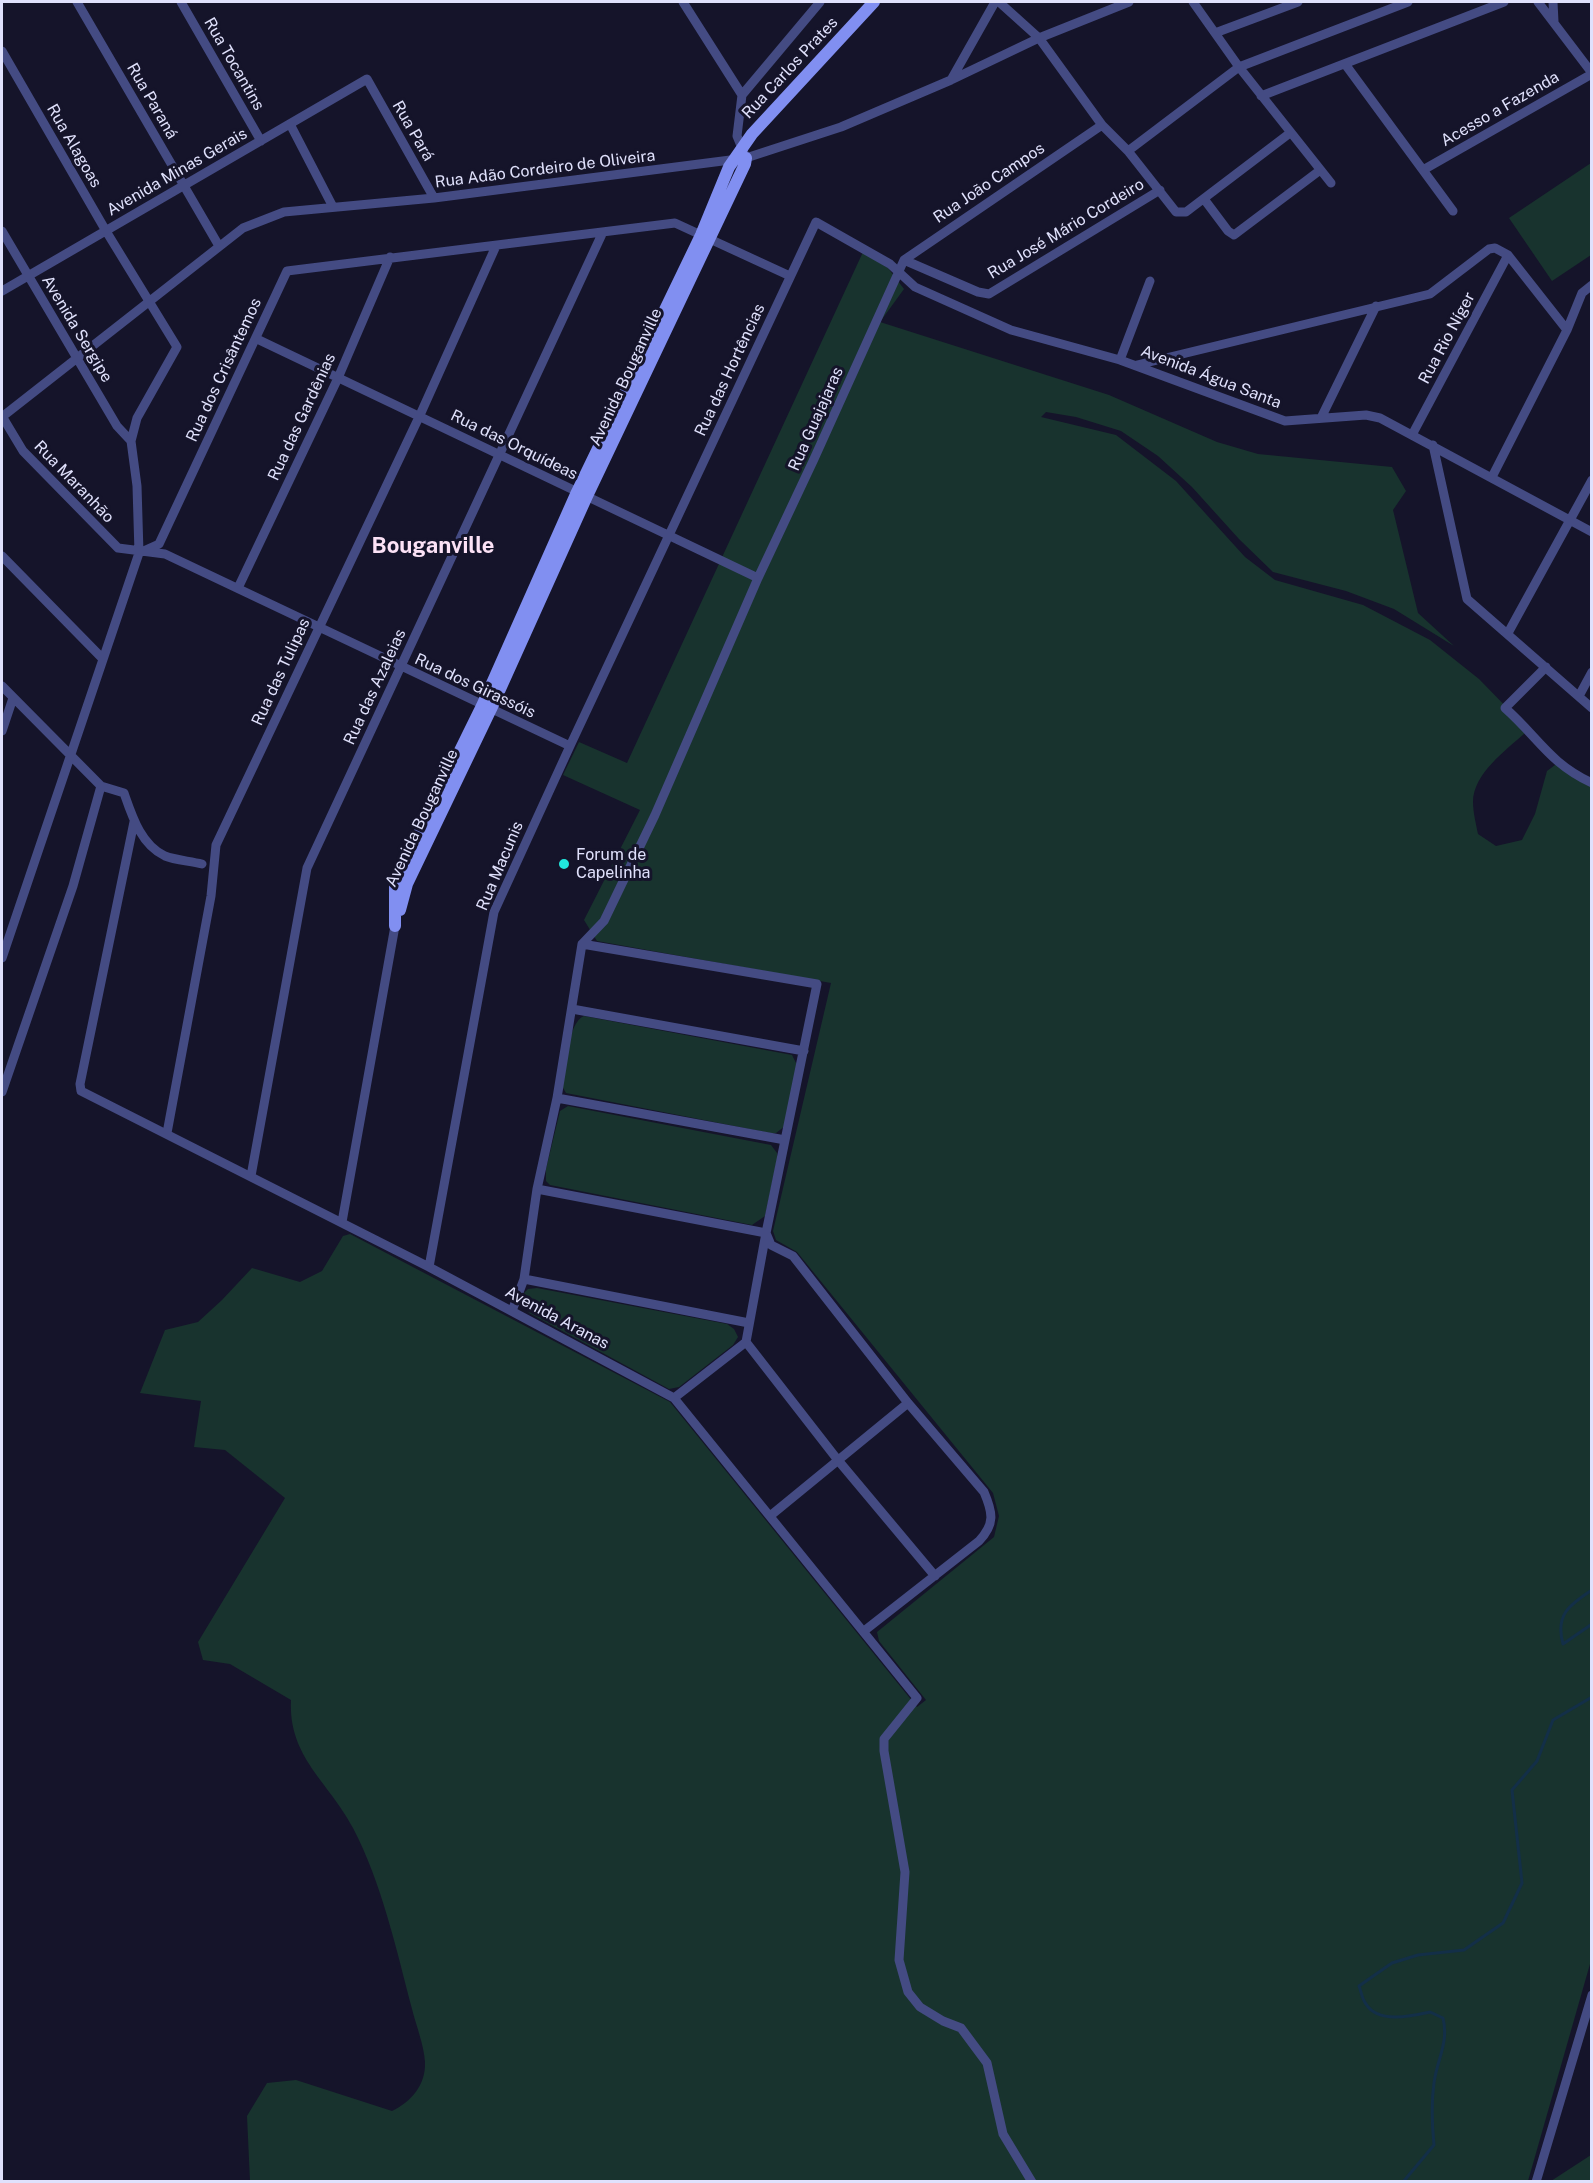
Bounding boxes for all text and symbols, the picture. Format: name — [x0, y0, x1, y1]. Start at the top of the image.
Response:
street label: Rua Carlos Prates — [738, 13, 842, 123]
street label: Rua Tocantins — [200, 14, 268, 114]
street label: Rua Paraná — [123, 60, 181, 142]
street label: Acesso a Fazenda — [1438, 67, 1562, 151]
street label: Rua Pará — [388, 97, 438, 165]
street label: Rua Alagoas — [42, 101, 106, 191]
street label: Avenida Minas Gerais — [103, 124, 251, 220]
street label: Rua João Campos — [930, 139, 1048, 227]
street label: Rua Adão Cordeiro de Oliveira — [434, 146, 656, 192]
street label: Rua José Mário Cordeiro — [984, 175, 1148, 283]
street label: Avenida Sergipe — [38, 272, 116, 386]
street label: Rua Rio Níger — [1415, 289, 1479, 387]
street label: Rua dos Crisântemos — [182, 295, 266, 445]
street label: Rua das Hortências — [691, 301, 769, 439]
street label: Avenida Bouganville — [586, 305, 666, 449]
street label: Avenida Água Santa — [1138, 341, 1284, 413]
street label: Rua das Gardênias — [264, 350, 340, 484]
street label: Rua Guajajaras — [785, 364, 847, 474]
street label: Rua das Orquídeas — [447, 406, 581, 484]
street label: Rua Maranhão — [30, 437, 118, 527]
district label: Bouganville — [372, 533, 494, 559]
street label: Rua das Tulipas — [248, 615, 314, 729]
street label: Rua das Azaleias — [340, 626, 410, 748]
street label: Rua dos Girassóis — [412, 650, 538, 722]
street label: Avenida Bouganville — [382, 746, 462, 890]
street label: Rua Macunis — [473, 819, 527, 913]
place label: Forum de Capelinha — [576, 845, 650, 883]
marker: Forum de Capelinha — [557, 857, 571, 871]
street label: Avenida Aranas — [502, 1283, 612, 1353]

